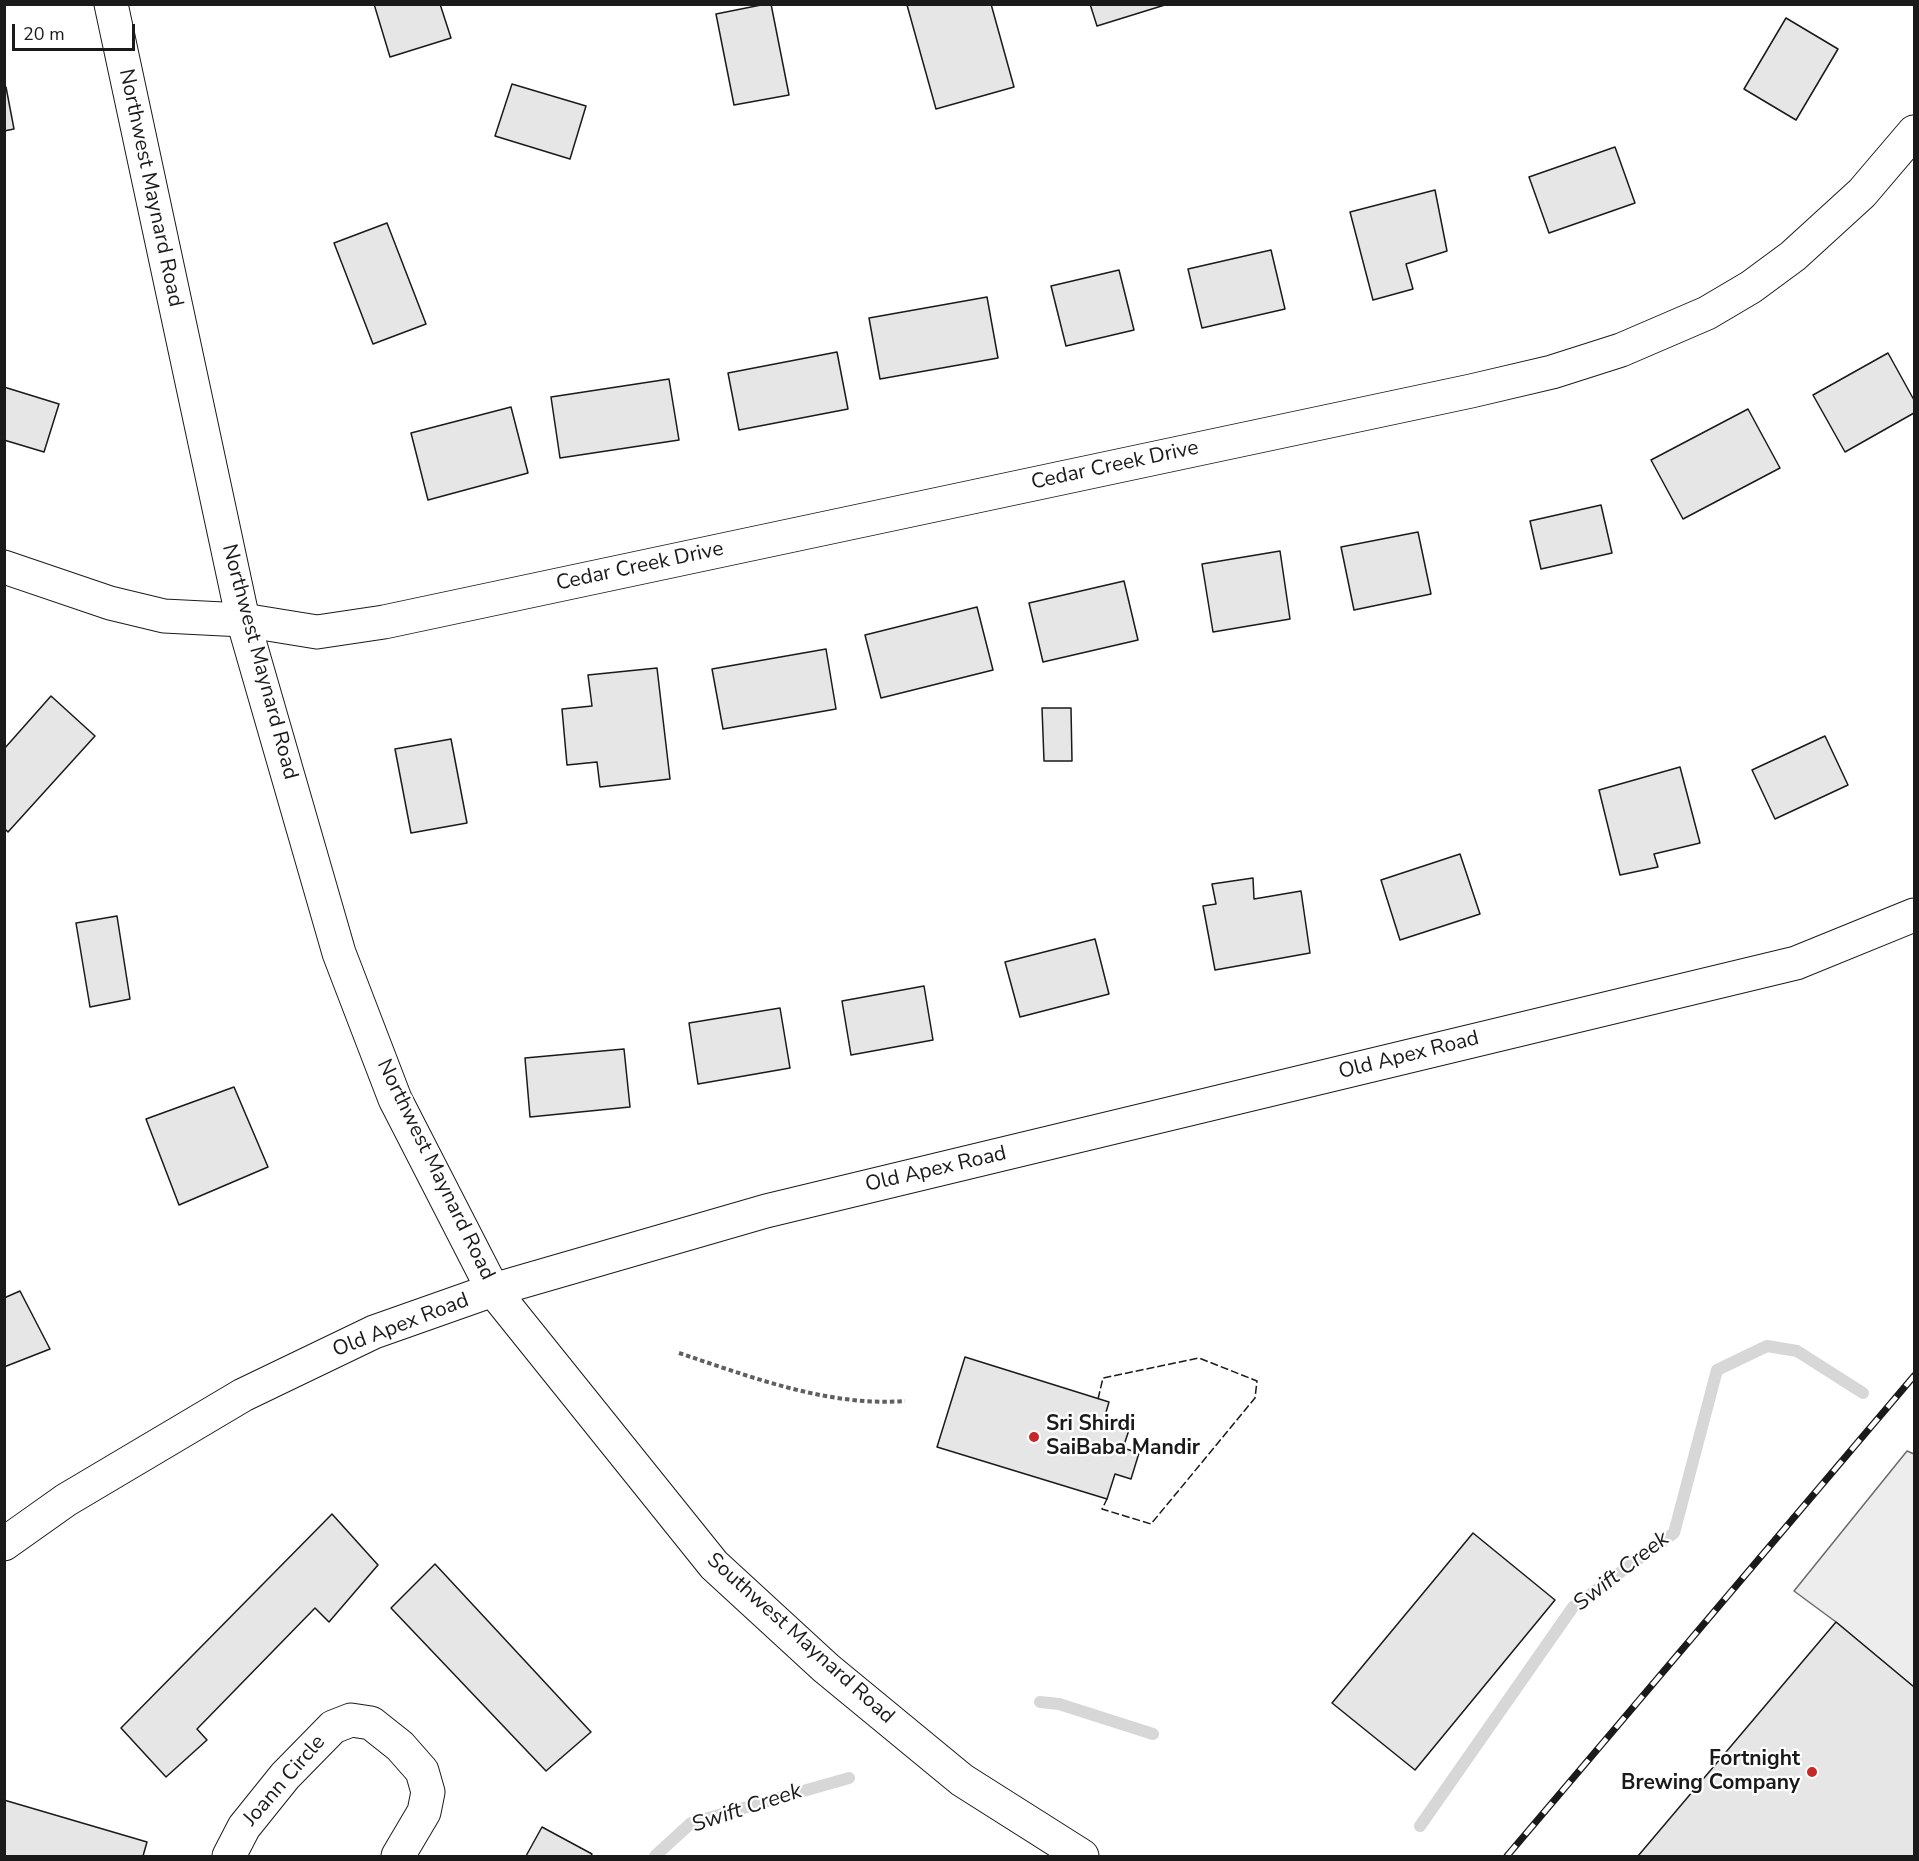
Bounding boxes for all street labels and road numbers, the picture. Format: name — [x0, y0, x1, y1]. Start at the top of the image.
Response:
street label: Northwest Maynard Road — [112, 67, 188, 309]
street label: Cedar Creek Drive — [1029, 436, 1201, 496]
street label: Cedar Creek Drive — [554, 537, 726, 597]
street label: Northwest Maynard Road — [215, 542, 303, 782]
street label: Old Apex Road — [1336, 1026, 1482, 1086]
street label: Northwest Maynard Road — [371, 1055, 499, 1285]
street label: Old Apex Road — [863, 1142, 1009, 1198]
street label: Old Apex Road — [329, 1288, 473, 1364]
street label: Southwest Maynard Road — [701, 1548, 899, 1730]
street label: Joann Circle — [239, 1730, 331, 1832]

